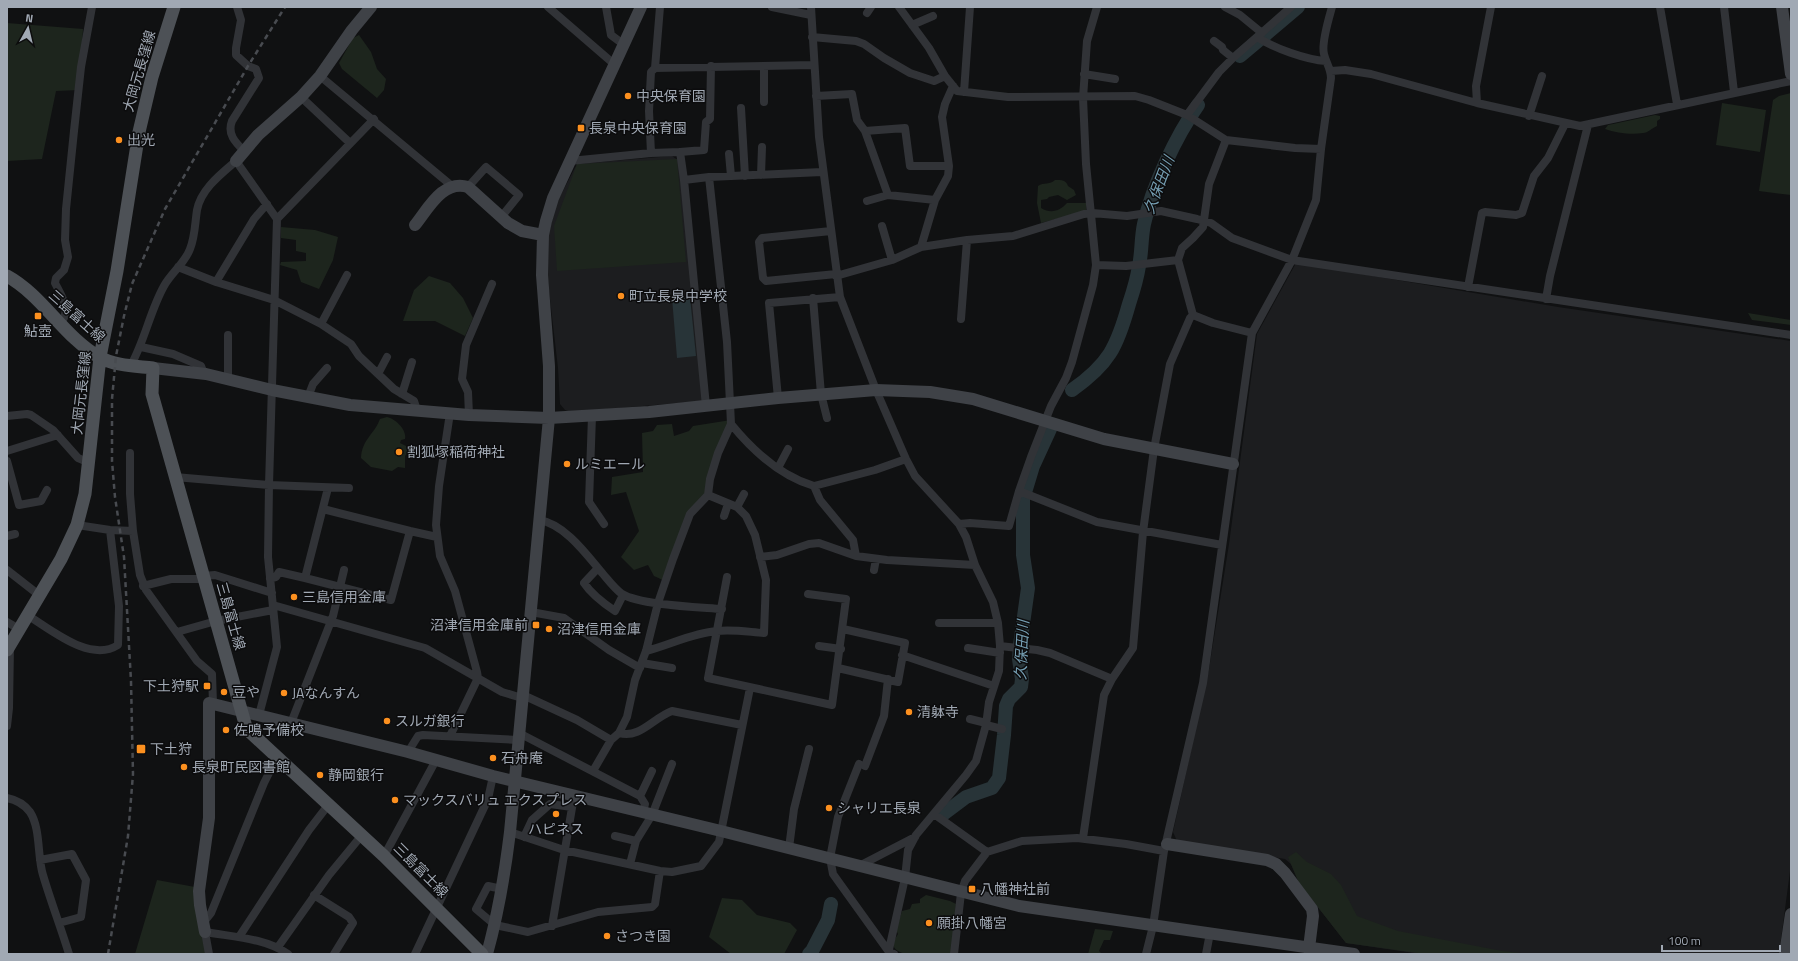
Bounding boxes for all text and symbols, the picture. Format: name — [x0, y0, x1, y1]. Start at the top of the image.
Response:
north arrow — [8, 8, 48, 48]
text: N — [25, 10, 34, 27]
street label: 大岡元長窪線 — [117, 28, 160, 114]
place label: 中央保育園 — [636, 85, 706, 106]
marker: 中央保育園 — [623, 91, 633, 101]
place label: 長泉中央保育園 — [589, 117, 687, 138]
marker: 長泉中央保育園 — [576, 123, 586, 133]
place label: 出光 — [127, 129, 155, 150]
marker: 出光 — [114, 135, 124, 145]
water label: 久保田川 — [1137, 151, 1181, 217]
street label: 三島富士線 — [44, 284, 110, 347]
place label: 町立長泉中学校 — [629, 285, 727, 306]
marker: 町立長泉中学校 — [616, 291, 626, 301]
marker: 鮎壺 — [33, 311, 43, 321]
place label: 鮎壺 — [24, 320, 52, 341]
street label: 大岡元長窪線 — [66, 350, 95, 436]
place label: 割狐塚稲荷神社 — [407, 441, 505, 462]
marker: 割狐塚稲荷神社 — [394, 447, 404, 457]
place label: ルミエール — [575, 453, 645, 474]
marker: ルミエール — [562, 459, 572, 469]
street label: 三島富士線 — [212, 579, 251, 652]
place label: 三島信用金庫 — [302, 586, 386, 607]
marker: 三島信用金庫 — [289, 592, 299, 602]
place label: 沼津信用金庫前 — [430, 614, 528, 635]
water label: 久保田川 — [1008, 617, 1035, 681]
place label: 沼津信用金庫 — [557, 618, 641, 639]
marker: 沼津信用金庫前 — [531, 620, 541, 630]
marker: 沼津信用金庫 — [544, 624, 554, 634]
place label: 下土狩駅 — [143, 675, 199, 696]
marker: 下土狩駅 — [202, 681, 212, 691]
place label: 豆や — [232, 681, 260, 702]
place label: JAなんすん — [292, 682, 360, 703]
marker: 豆や — [219, 687, 229, 697]
marker: JAなんすん — [279, 688, 289, 698]
place label: 清躰寺 — [917, 701, 959, 722]
marker: 清躰寺 — [904, 707, 914, 717]
place label: スルガ銀行 — [395, 710, 465, 731]
marker: スルガ銀行 — [382, 716, 392, 726]
place label: 佐鳴予備校 — [234, 719, 304, 740]
marker: 佐鳴予備校 — [221, 725, 231, 735]
place label: 下土狩 — [150, 738, 192, 759]
marker: 下土狩 — [135, 743, 147, 755]
place label: 石舟庵 — [501, 747, 543, 768]
marker: 石舟庵 — [488, 753, 498, 763]
place label: 長泉町民図書館 — [192, 756, 290, 777]
marker: 長泉町民図書館 — [179, 762, 189, 772]
place label: 静岡銀行 — [328, 764, 384, 785]
marker: 静岡銀行 — [315, 770, 325, 780]
place label: マックスバリュ エクスプレス — [403, 789, 587, 810]
marker: マックスバリュ エクスプレス — [390, 795, 400, 805]
place label: シャリエ長泉 — [837, 797, 921, 818]
marker: シャリエ長泉 — [824, 803, 834, 813]
marker: ハピネス — [551, 809, 561, 819]
place label: ハピネス — [528, 818, 584, 839]
street label: 三島富士線 — [389, 837, 454, 902]
place label: 八幡神社前 — [980, 878, 1050, 899]
marker: 八幡神社前 — [967, 884, 977, 894]
place label: 願掛八幡宮 — [937, 912, 1007, 933]
marker: 願掛八幡宮 — [924, 918, 934, 928]
place label: さつき園 — [615, 925, 671, 946]
scale bar — [1662, 927, 1780, 953]
marker: さつき園 — [602, 931, 612, 941]
text: 100 m — [1668, 931, 1701, 950]

